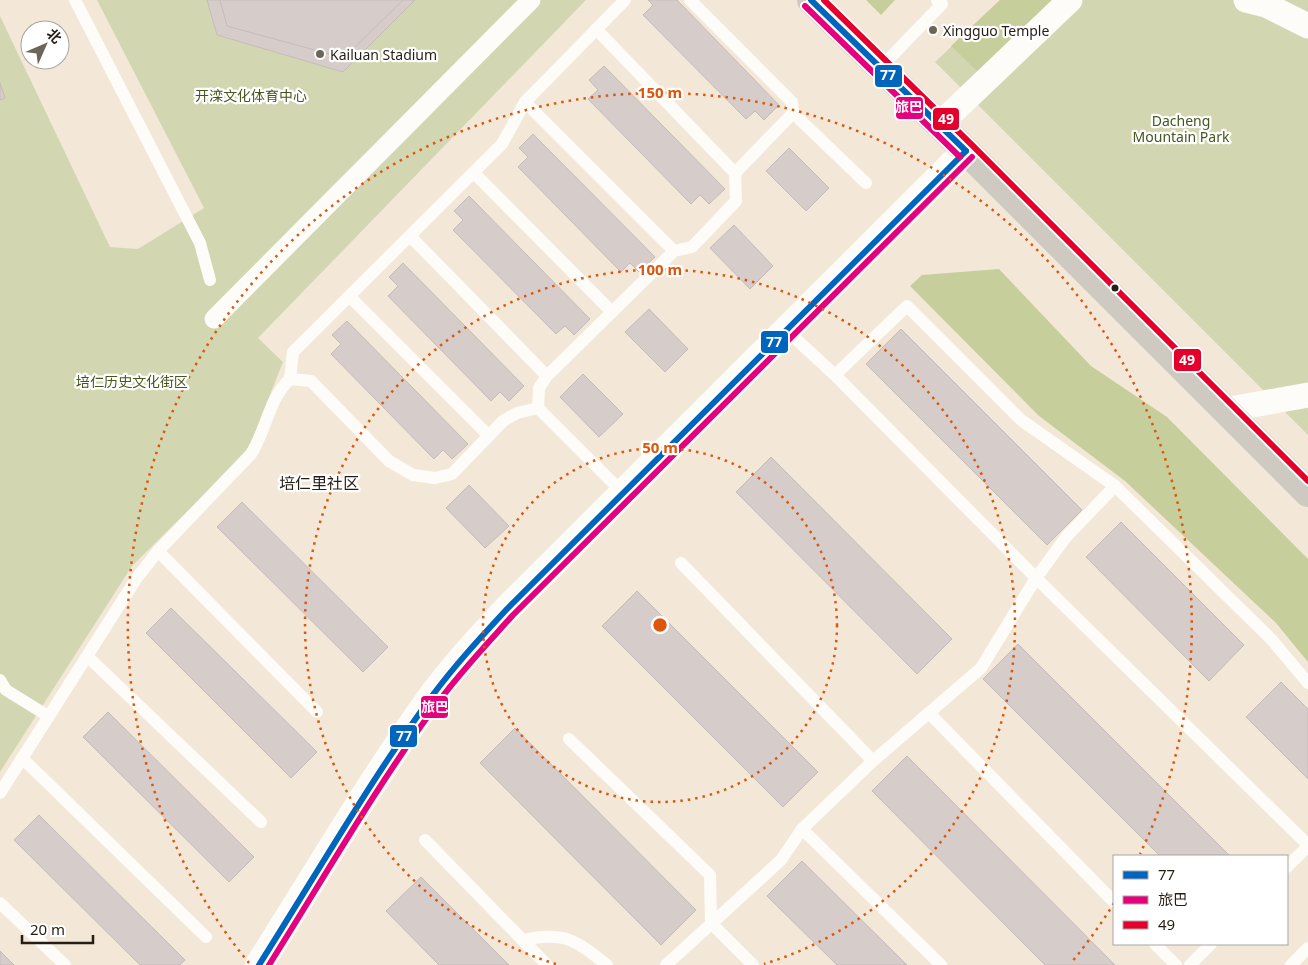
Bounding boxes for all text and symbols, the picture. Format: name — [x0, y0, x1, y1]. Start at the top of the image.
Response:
north arrow — [20, 20, 70, 70]
place label: Xingguo Temple — [943, 21, 1049, 40]
text: 北 — [43, 24, 66, 47]
marker: Xingguo Temple — [927, 24, 939, 36]
place label: Kailuan Stadium — [330, 45, 437, 64]
marker: Kailuan Stadium — [314, 48, 326, 60]
line badge: 77 — [874, 64, 903, 88]
text: 77 — [880, 65, 896, 84]
text: 150 m — [638, 82, 682, 102]
park label: 开滦文化体育中心 — [195, 86, 307, 105]
line badge: 旅巴 — [895, 96, 924, 120]
text: 旅巴 — [895, 97, 923, 116]
line badge: 49 — [932, 107, 960, 131]
text: 49 — [938, 109, 954, 128]
park label: Dacheng Mountain Park — [1133, 111, 1230, 146]
text: 100 m — [638, 259, 682, 279]
unlabelled marker — [1110, 283, 1120, 293]
line badge: 77 — [760, 330, 789, 354]
text: 77 — [766, 332, 782, 351]
line badge: 49 — [1173, 348, 1202, 372]
text: 49 — [1179, 350, 1195, 369]
park label: 培仁历史文化街区 — [76, 372, 188, 391]
text: 50 m — [642, 437, 678, 457]
district label: 培仁里社区 — [279, 472, 359, 494]
centre of rings — [651, 616, 669, 634]
line badge: 旅巴 — [420, 695, 449, 719]
text: 旅巴 — [421, 697, 449, 716]
line badge: 77 — [389, 724, 418, 748]
text: 77 — [396, 726, 412, 745]
legend — [1113, 855, 1288, 945]
text: 77 — [1158, 864, 1175, 884]
text: 旅巴 — [1158, 889, 1188, 909]
scale bar — [22, 912, 94, 944]
text: 49 — [1158, 914, 1175, 934]
text: 20 m — [30, 919, 65, 939]

